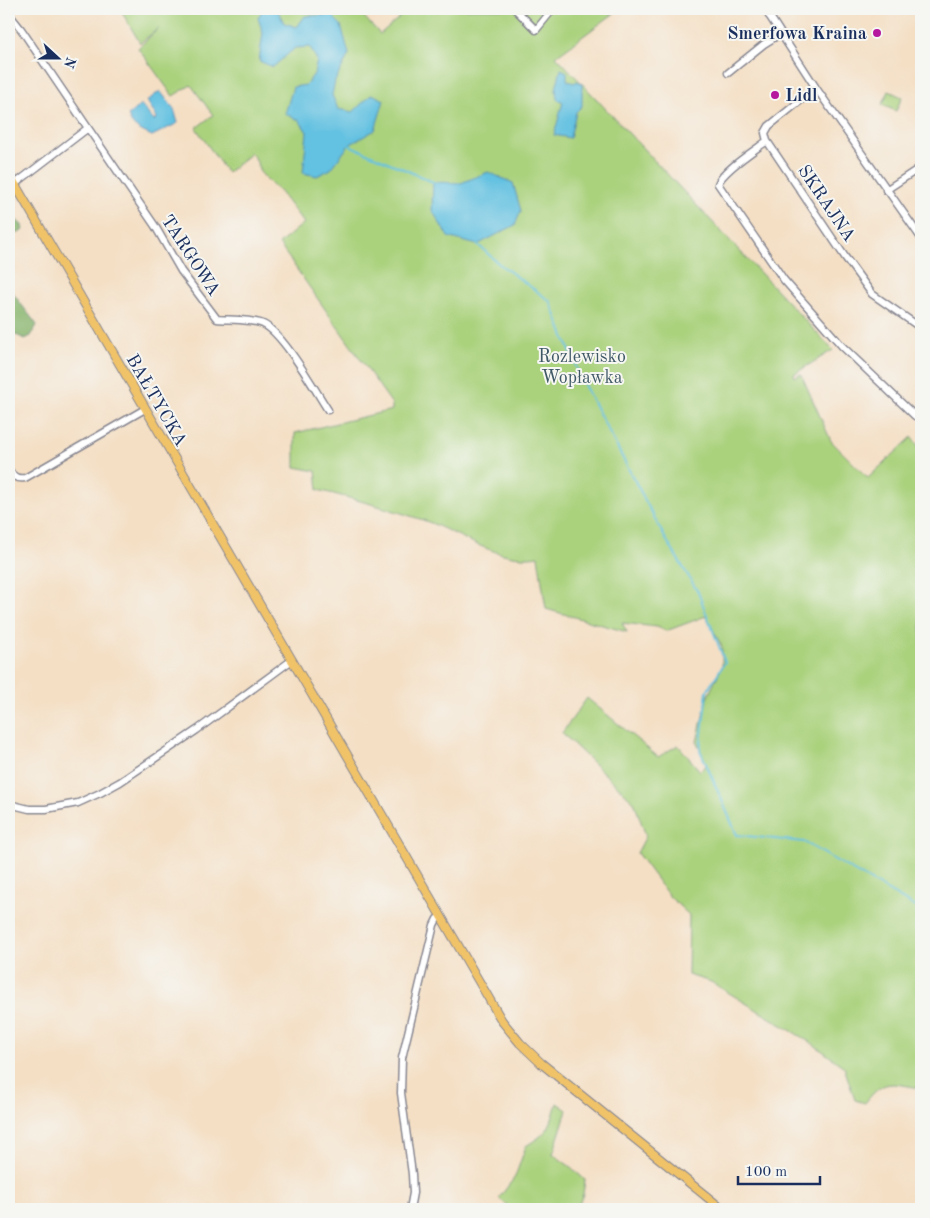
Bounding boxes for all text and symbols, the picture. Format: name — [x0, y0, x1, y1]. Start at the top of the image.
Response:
place label: Smerfowa Kraina — [727, 25, 867, 43]
marker: Smerfowa Kraina — [871, 27, 883, 39]
north arrow — [32, 32, 82, 82]
text: N — [61, 55, 78, 70]
place label: Lidl — [785, 87, 818, 105]
marker: Lidl — [769, 89, 781, 101]
street label: SKRAJNA — [794, 162, 858, 245]
street label: TARGOWA — [157, 212, 223, 299]
park label: Rozlewisko Wopławka — [538, 348, 626, 387]
street label: BAŁTYCKA — [123, 351, 190, 450]
scale bar — [738, 1153, 820, 1185]
text: 100 m — [745, 1165, 787, 1180]

